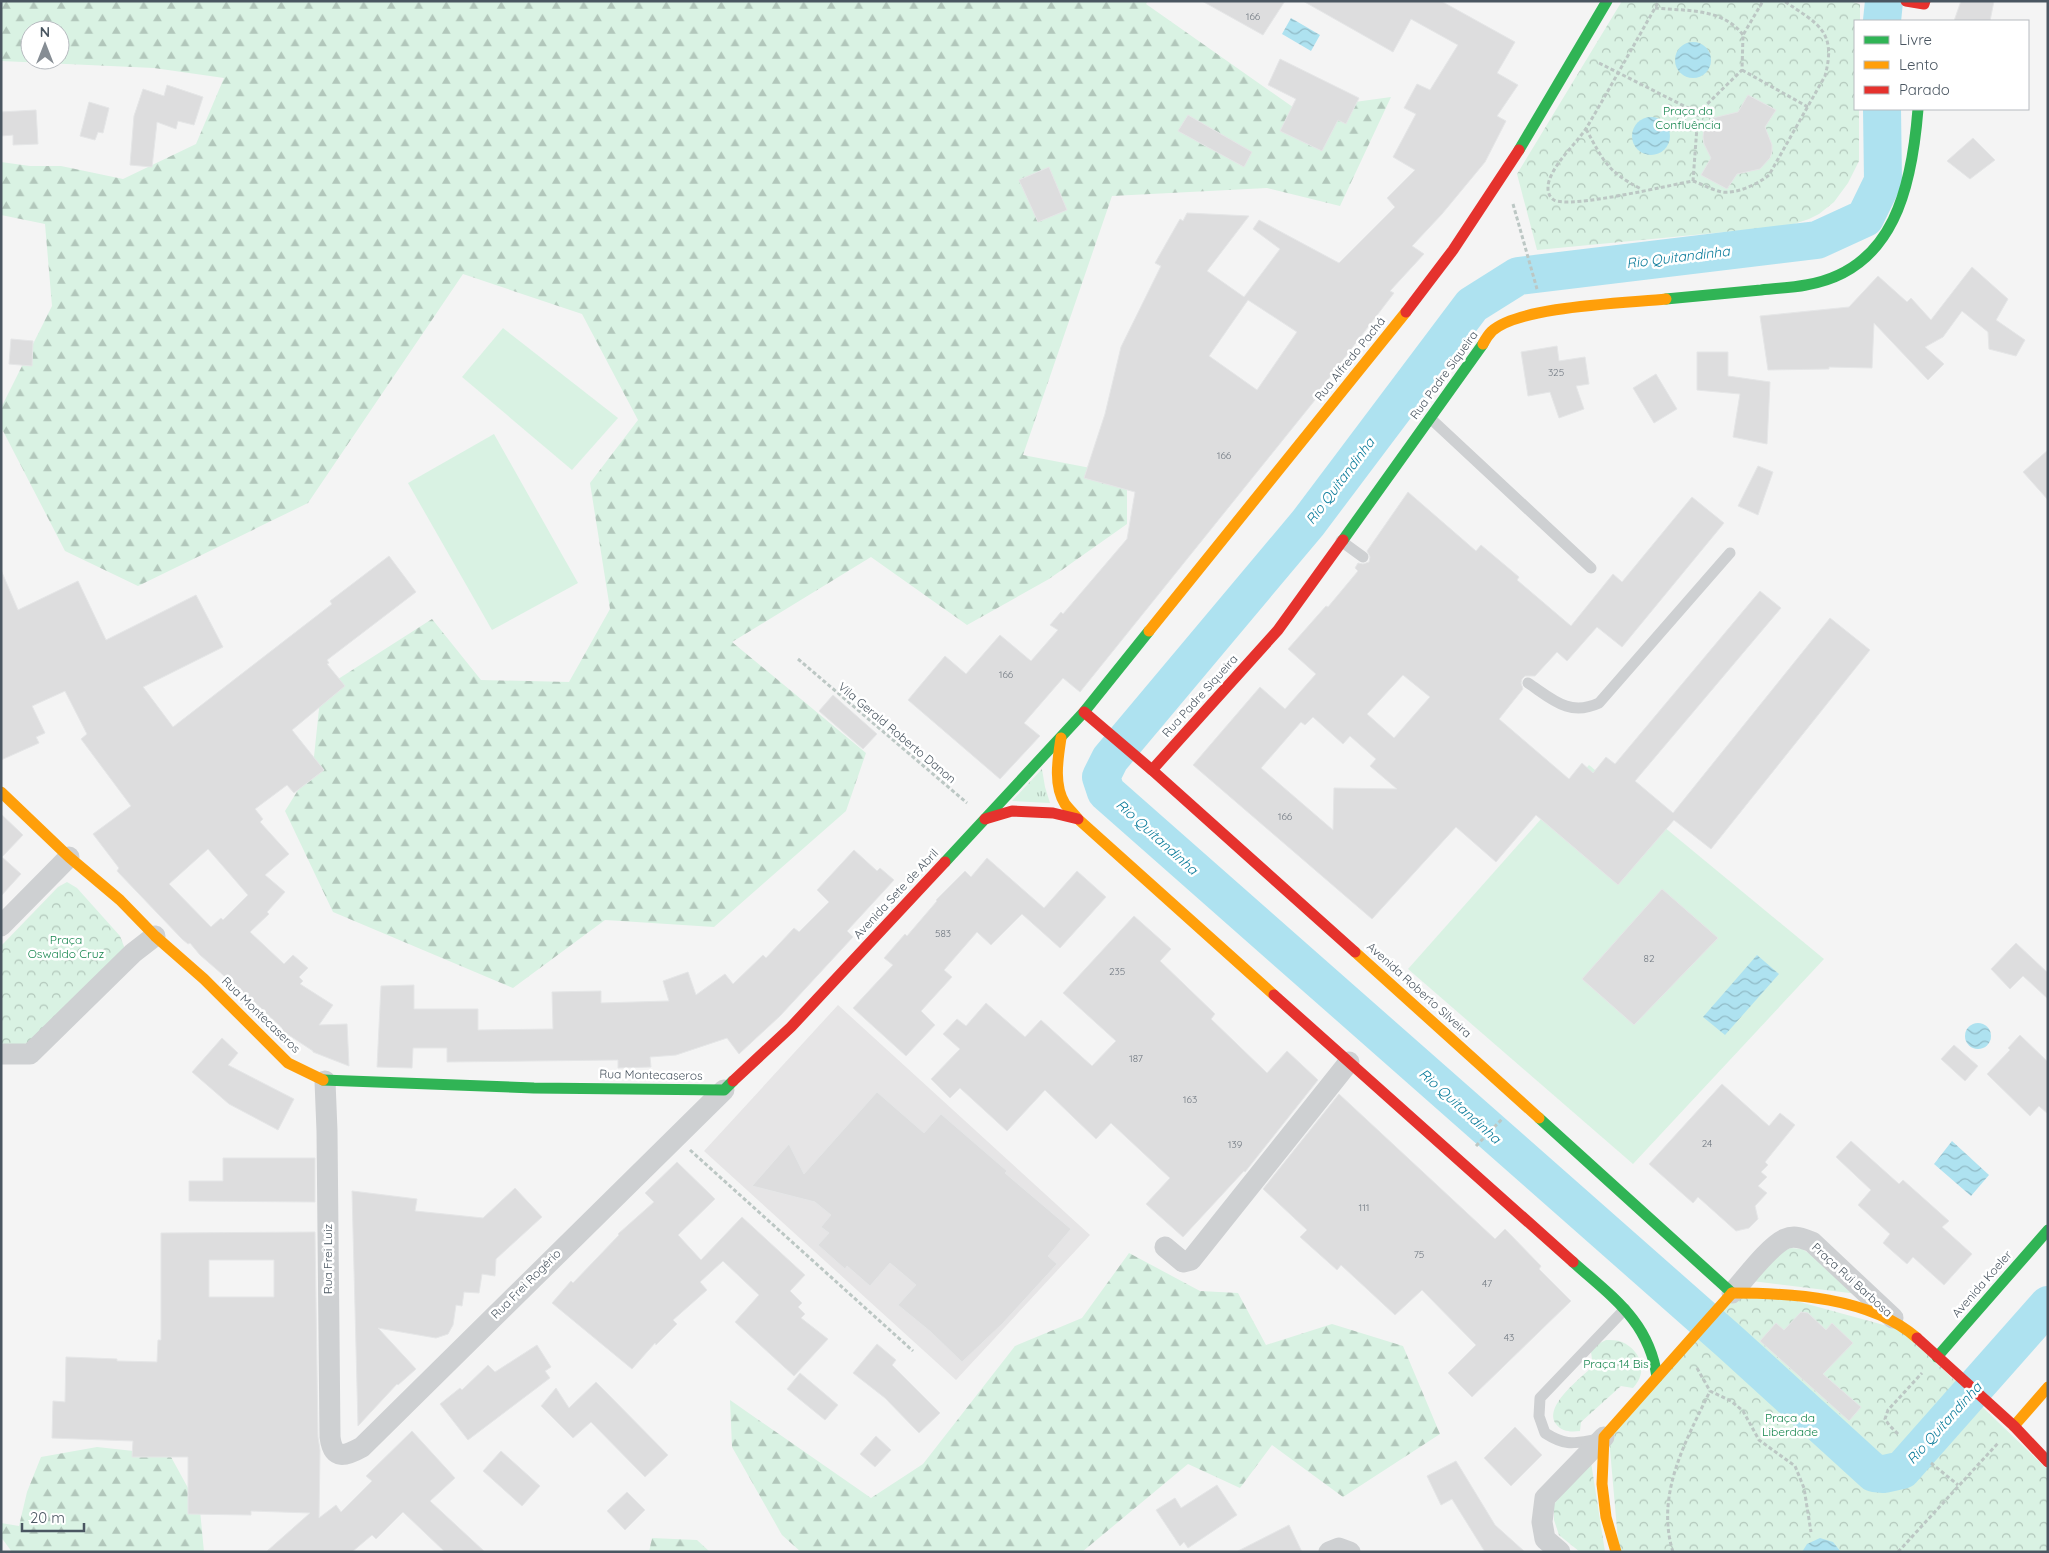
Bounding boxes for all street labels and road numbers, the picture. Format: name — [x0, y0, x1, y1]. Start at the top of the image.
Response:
street label: Rua Alfredo Pachá — [1311, 314, 1388, 404]
street label: Rua Padre Siqueira — [1406, 327, 1481, 422]
street label: Rua Padre Siqueira — [1159, 651, 1241, 740]
street label: Vila Gerald Roberto Danon — [835, 679, 959, 786]
street label: Avenida Sete de Abril — [850, 845, 941, 942]
street label: Avenida Roberto Silveira — [1364, 939, 1475, 1041]
street label: Rua Montecaseros — [219, 973, 304, 1056]
street label: Rua Montecaseros — [599, 1066, 703, 1083]
street label: Rua Frei Luiz — [320, 1224, 335, 1294]
street label: Praça Rui Barbosa — [1809, 1239, 1896, 1320]
street label: Rua Frei Rogério — [488, 1246, 564, 1322]
street label: Avenida Koeler — [1948, 1247, 2015, 1320]

